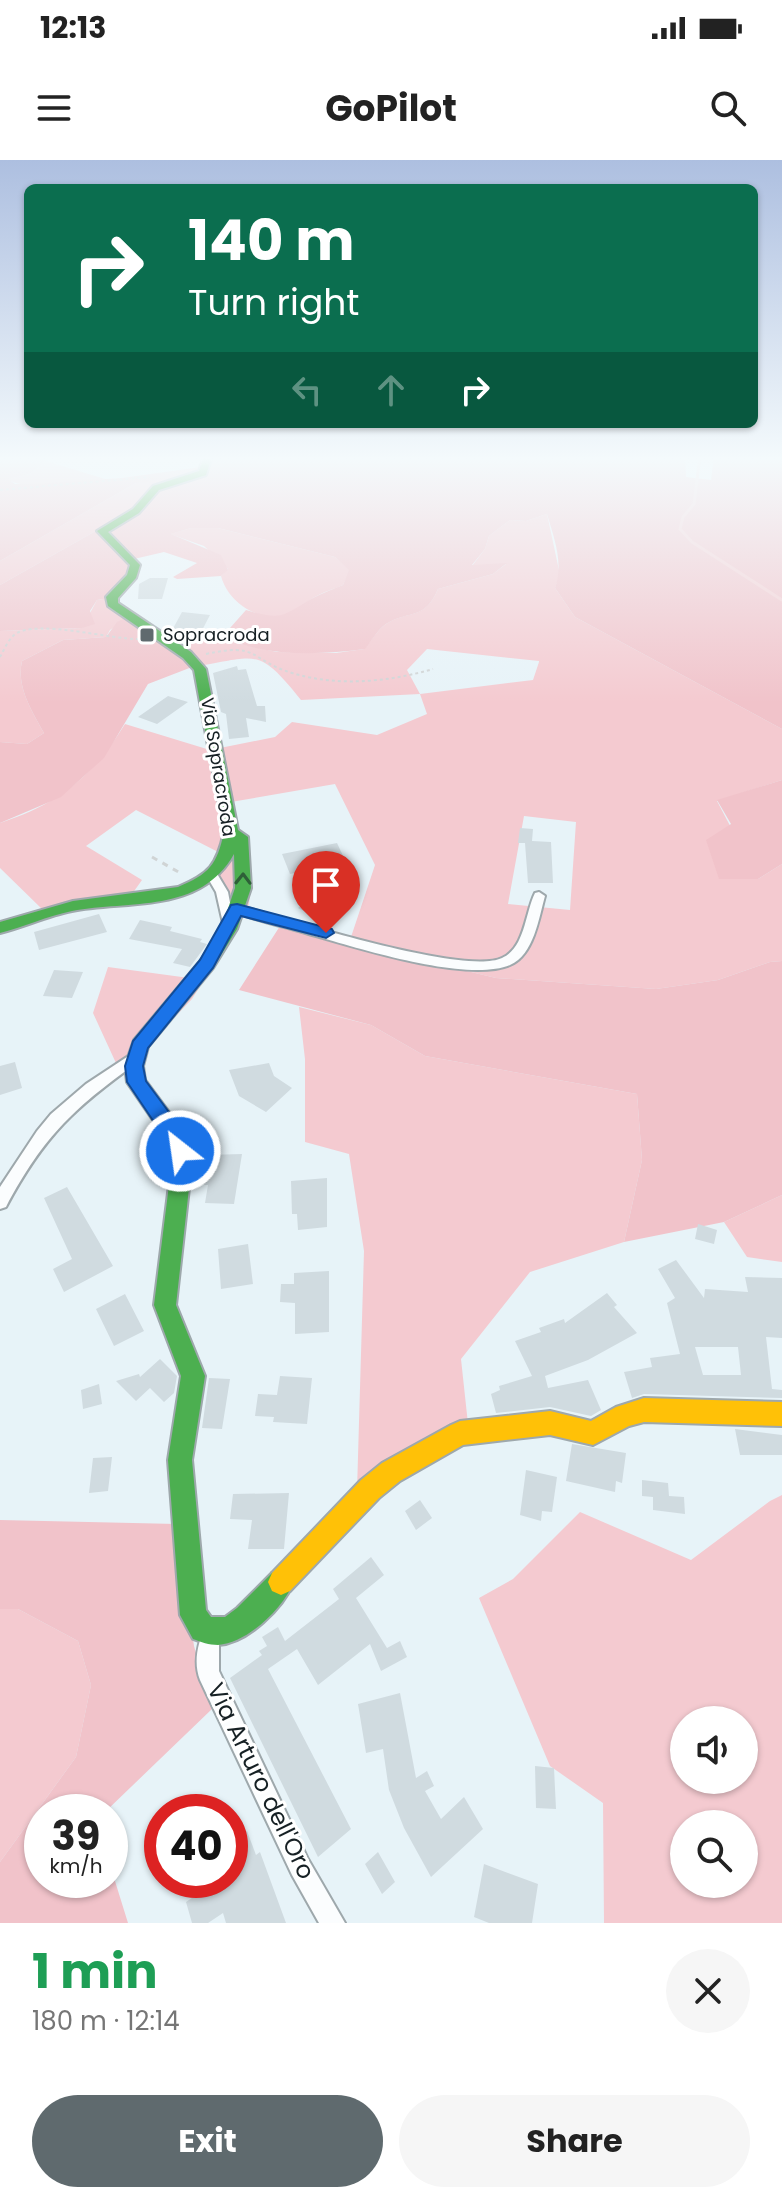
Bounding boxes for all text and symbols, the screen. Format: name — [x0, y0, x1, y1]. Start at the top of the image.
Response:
text: 12:13 — [40, 6, 106, 49]
text: GoPilot — [325, 83, 457, 134]
icon: menu — [32, 86, 76, 130]
icon: search — [706, 86, 750, 130]
text: 140 m — [188, 201, 355, 280]
icon: right — [56, 216, 160, 320]
text: Turn right — [188, 277, 359, 328]
icon: left — [285, 368, 329, 412]
icon: ahead — [369, 368, 413, 412]
icon: right — [453, 368, 497, 412]
place label: Sopracroda — [163, 622, 270, 647]
marker: Sopracroda — [138, 626, 156, 644]
street label: Via Sopracroda — [195, 696, 242, 838]
pin — [292, 851, 360, 933]
icon: arrive — [304, 863, 348, 907]
one-way arrow — [234, 872, 251, 884]
position arrow — [138, 1109, 222, 1193]
street label: Via Arturo dell'Oro — [200, 1677, 323, 1884]
map controls — [670, 1706, 758, 1898]
button: sound — [670, 1706, 758, 1794]
speed limit sign: 40 — [144, 1794, 248, 1898]
text: 39 — [52, 1808, 100, 1864]
button: search — [670, 1810, 758, 1898]
text: km/h — [49, 1852, 103, 1880]
text: 1 min — [32, 1938, 158, 2005]
button: close — [666, 1949, 750, 2033]
text: 180 m · 12:14 — [32, 2003, 180, 2039]
button: Exit — [32, 2095, 383, 2187]
button: Share — [399, 2095, 750, 2187]

